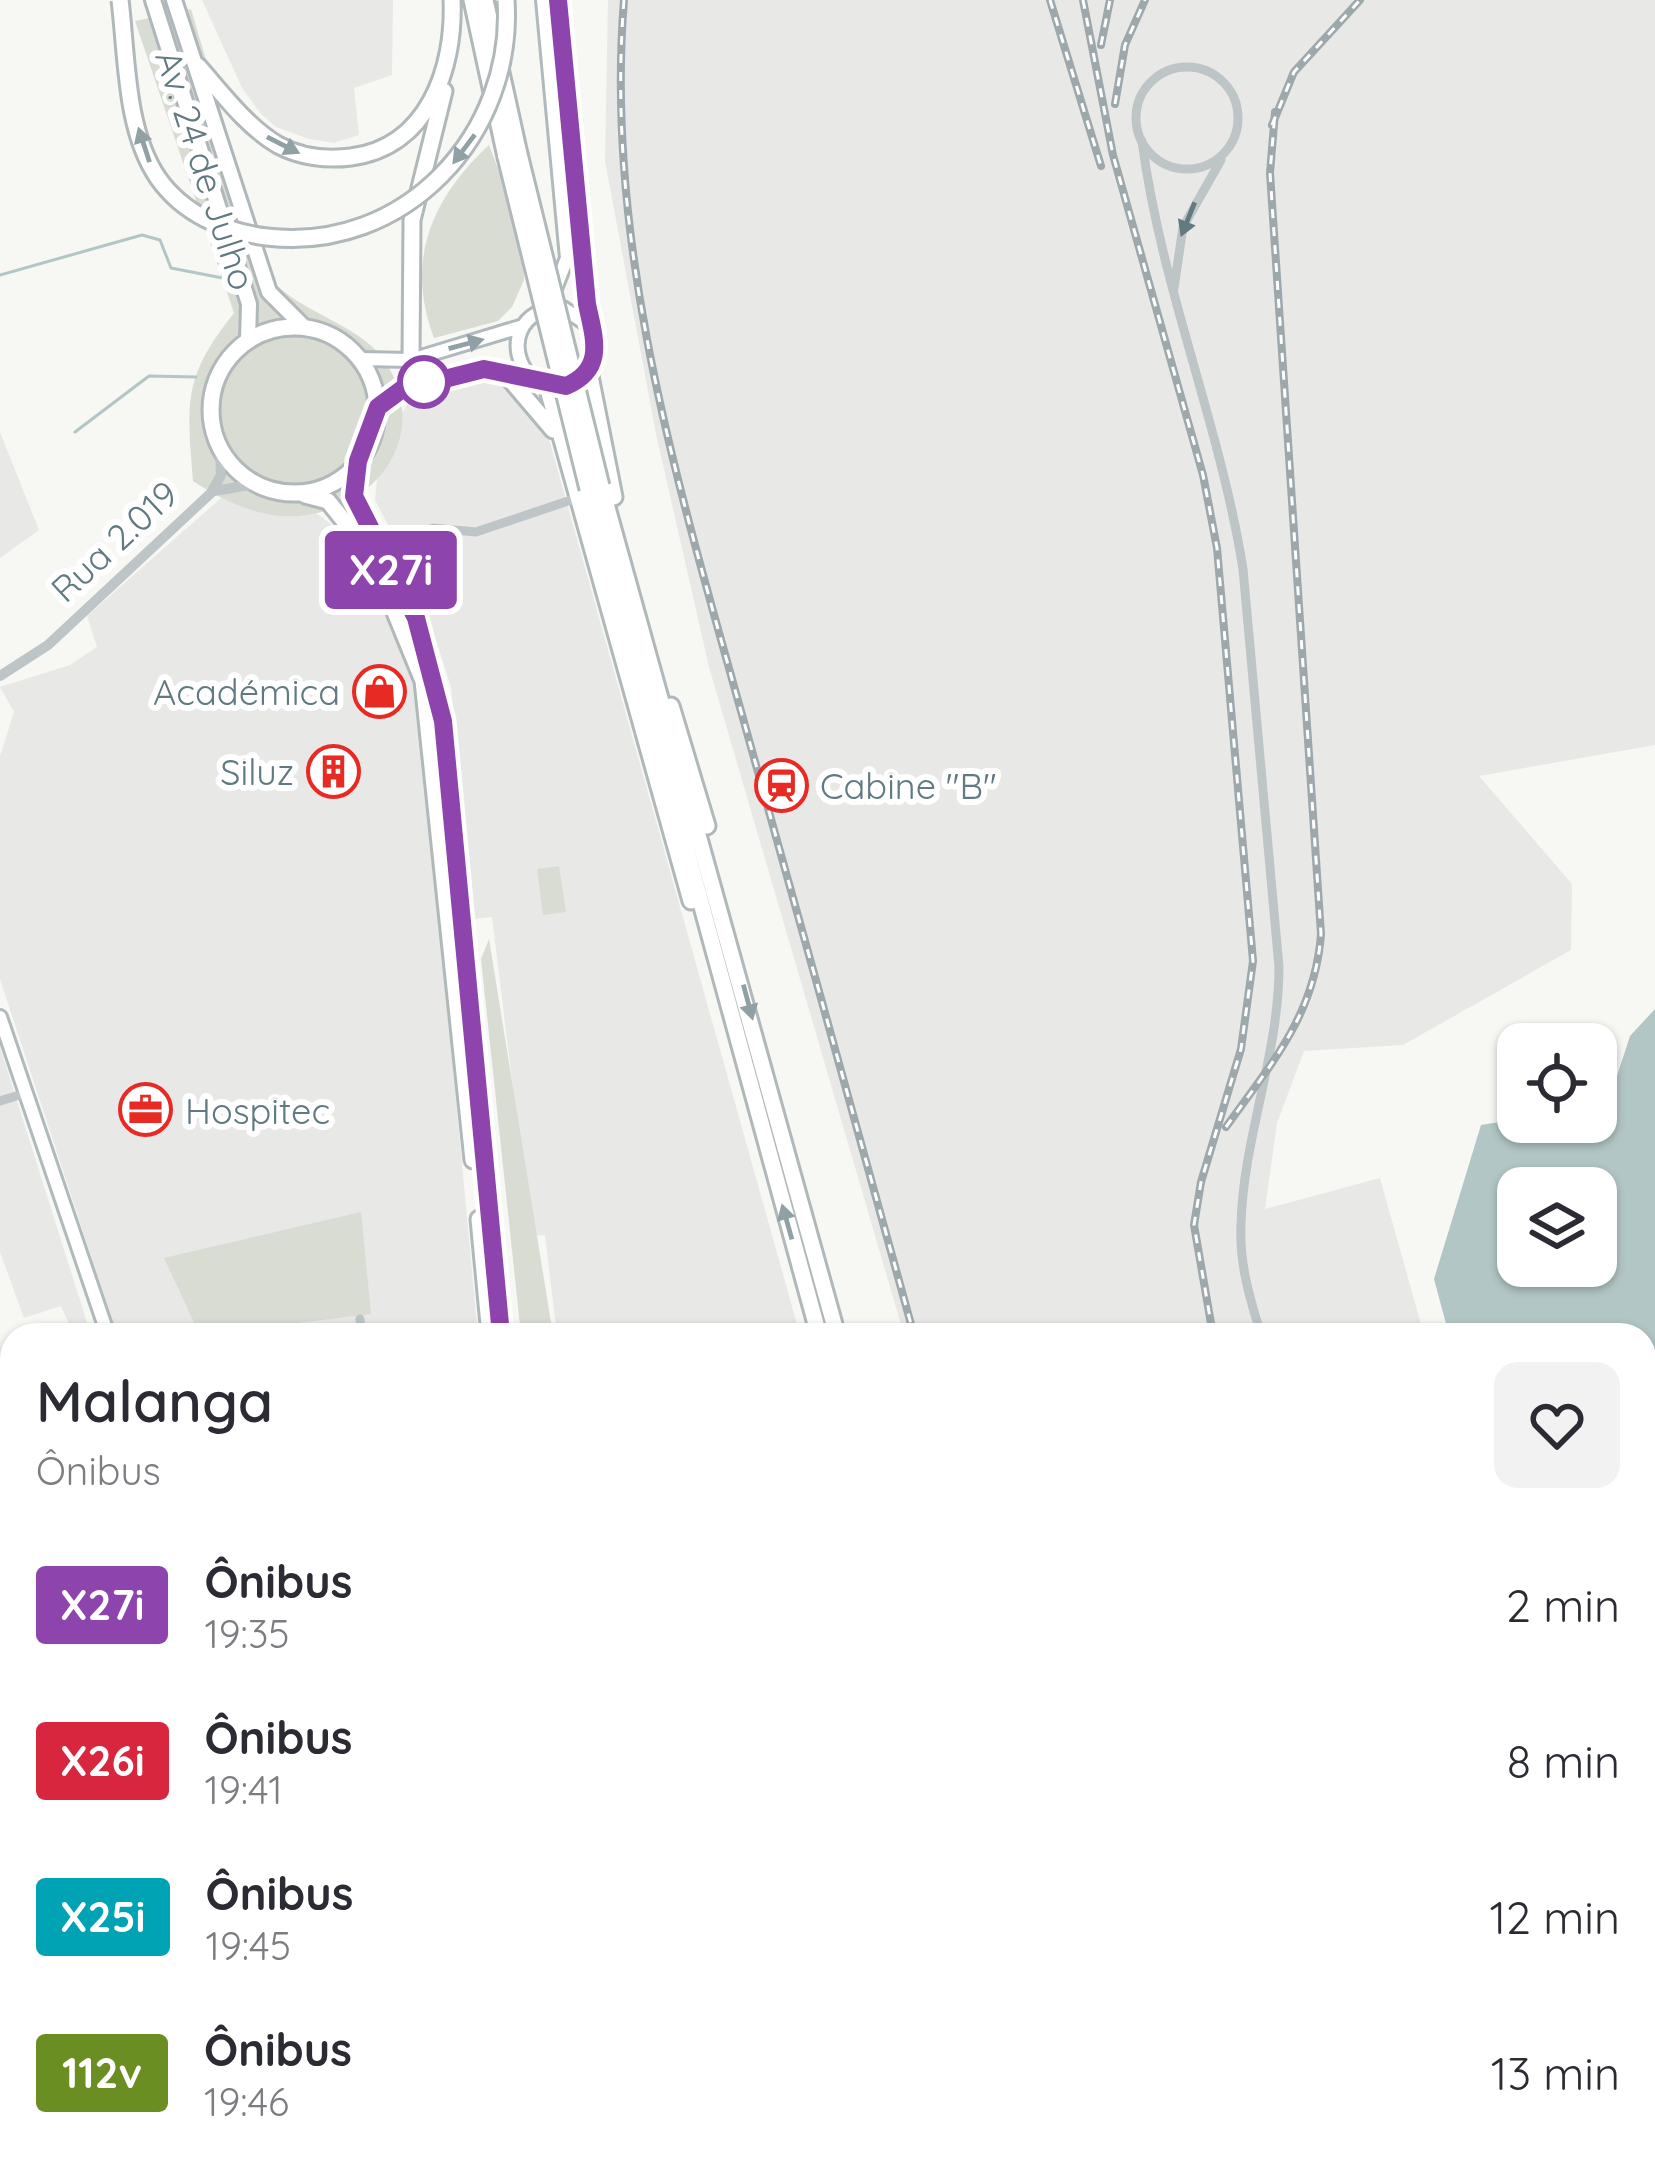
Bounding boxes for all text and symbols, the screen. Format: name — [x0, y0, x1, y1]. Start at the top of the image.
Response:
street label: Av. 24 de Julho — [146, 44, 266, 296]
one-way arrow — [134, 126, 153, 163]
one-way arrow — [452, 133, 476, 165]
one-way arrow — [265, 134, 300, 154]
one-way arrow — [1178, 202, 1197, 238]
one-way arrow — [448, 334, 485, 353]
unlabelled marker — [399, 357, 449, 407]
street label: Rua 2.019 — [41, 471, 187, 611]
line badge: X27i — [307, 531, 475, 609]
text: X27i — [349, 543, 433, 596]
shop icon: Académica — [351, 663, 407, 719]
place label: Académica — [153, 669, 340, 714]
building icon: Siluz — [305, 743, 361, 799]
place label: Siluz — [220, 749, 294, 794]
station icon: Cabine "B" — [753, 757, 809, 813]
place label: Cabine "B" — [820, 763, 997, 808]
one-way arrow — [739, 984, 758, 1021]
map controls — [1497, 1023, 1617, 1287]
button: locate — [1497, 1023, 1617, 1143]
office icon: Hospitec — [118, 1082, 174, 1138]
place label: Hospitec — [185, 1088, 330, 1133]
button: layers — [1497, 1167, 1617, 1287]
one-way arrow — [777, 1204, 795, 1240]
button: heart — [1494, 1362, 1620, 1488]
text: Malanga — [36, 1365, 273, 1436]
text: Ônibus — [36, 1446, 161, 1495]
text: Ônibus — [204, 1553, 352, 1609]
text: 2 min — [1506, 1577, 1620, 1633]
text: X27i — [60, 1578, 144, 1631]
text: 19:35 — [204, 1609, 290, 1658]
text: Ônibus — [205, 1709, 353, 1765]
text: 8 min — [1507, 1733, 1620, 1789]
text: X26i — [60, 1734, 145, 1787]
text: 19:41 — [205, 1765, 283, 1814]
text: Ônibus — [206, 1865, 353, 1921]
text: 12 min — [1489, 1889, 1620, 1945]
text: X25i — [60, 1890, 146, 1943]
text: 19:45 — [206, 1921, 291, 1970]
text: Ônibus — [204, 2021, 352, 2077]
text: 13 min — [1491, 2045, 1620, 2101]
text: 112v — [62, 2046, 142, 2099]
text: 19:46 — [204, 2077, 289, 2126]

